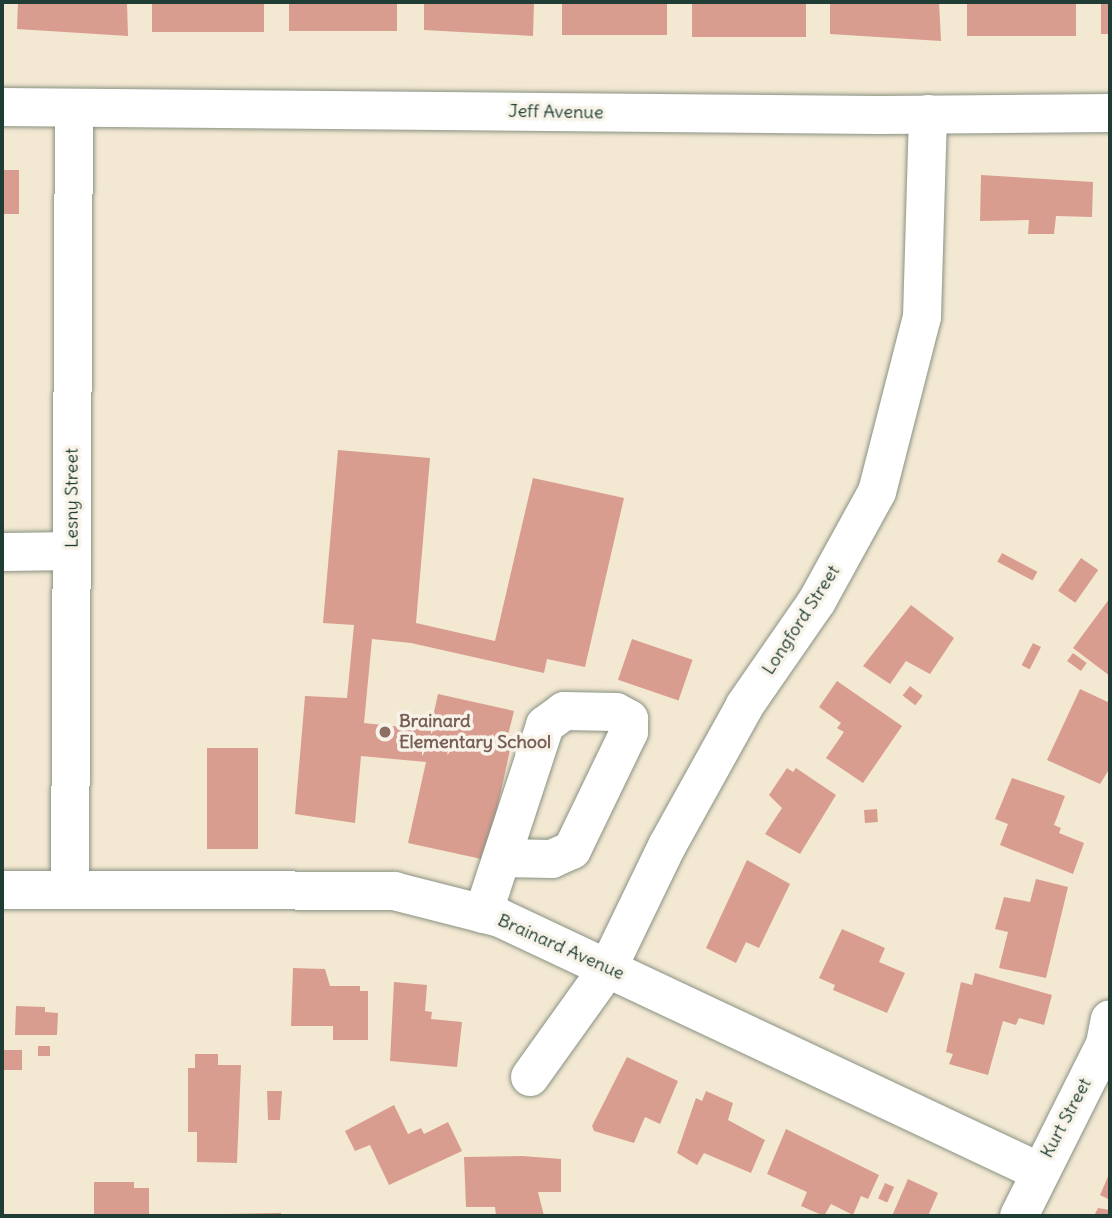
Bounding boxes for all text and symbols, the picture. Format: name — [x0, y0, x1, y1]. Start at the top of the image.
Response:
street label: Jeff Avenue — [508, 100, 604, 124]
street label: Lesny Street — [61, 448, 83, 548]
street label: Longford Street — [758, 561, 844, 679]
place label: Brainard Elementary School — [399, 711, 551, 754]
marker: Brainard Elementary School — [377, 724, 393, 740]
street label: Brainard Avenue — [494, 909, 628, 985]
street label: Kurt Street — [1036, 1074, 1096, 1162]

